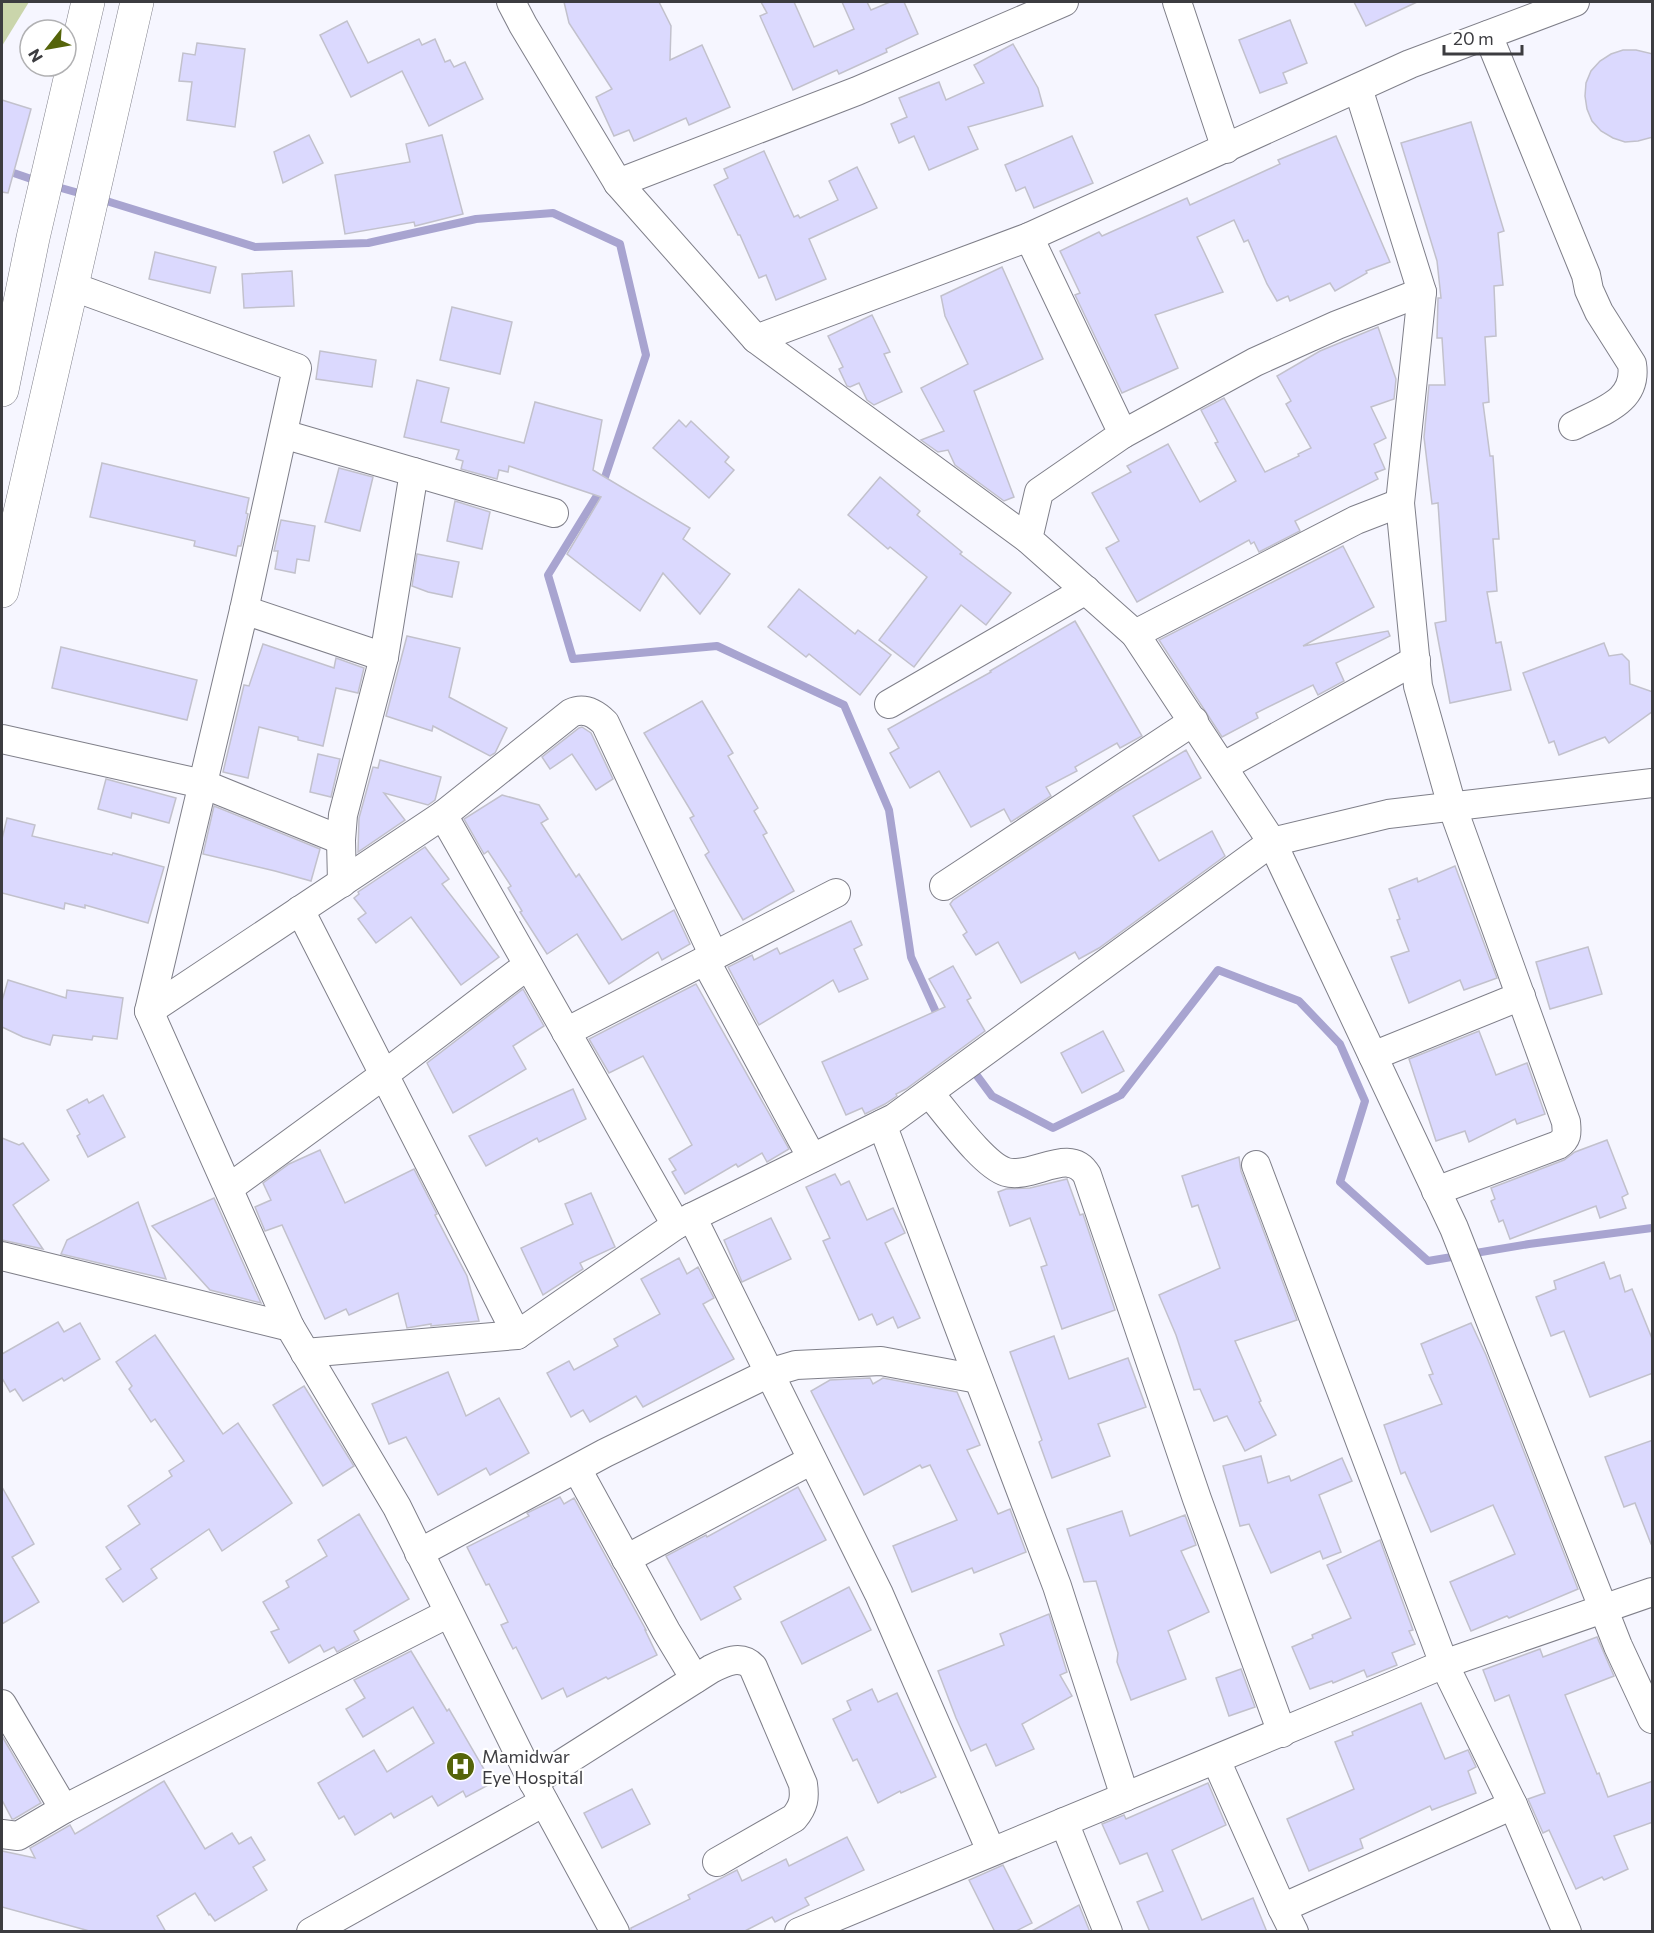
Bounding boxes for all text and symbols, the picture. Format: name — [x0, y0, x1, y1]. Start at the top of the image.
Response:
north arrow — [18, 18, 78, 78]
scale bar — [1444, 18, 1522, 56]
text: 20 m — [1453, 27, 1494, 49]
text: N — [23, 46, 46, 66]
place label: Mamidwar Eye Hospital — [482, 1745, 583, 1788]
hospital icon: Mamidwar Eye Hospital — [445, 1751, 477, 1783]

